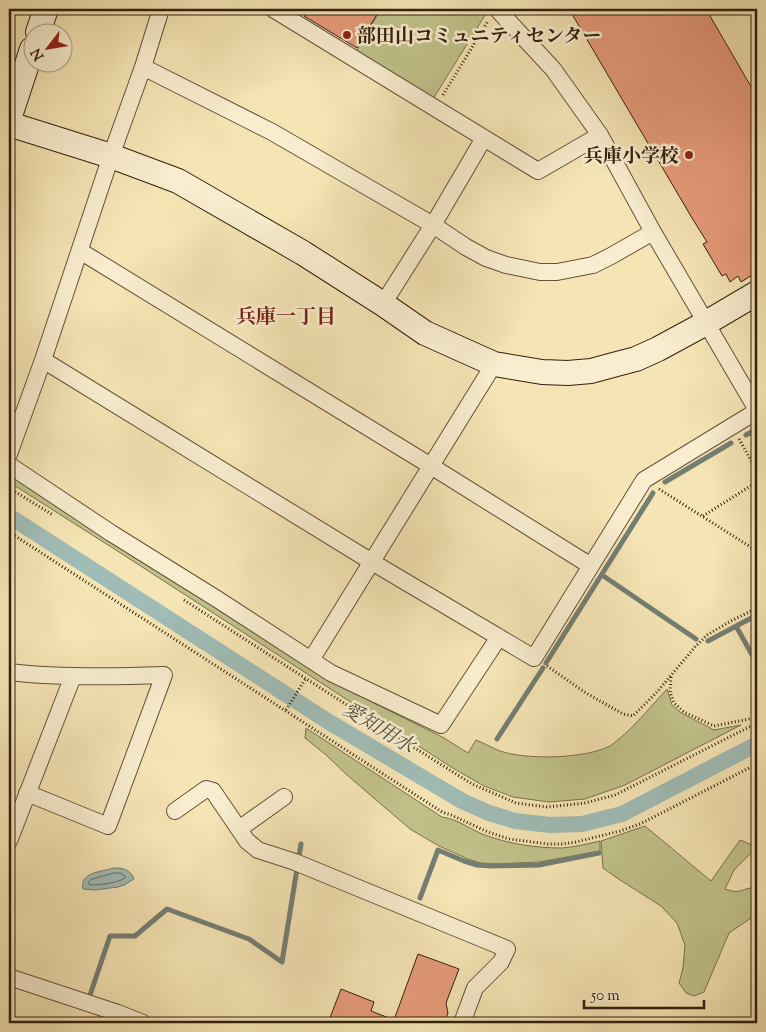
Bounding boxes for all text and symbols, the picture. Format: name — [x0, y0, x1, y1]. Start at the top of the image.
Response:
north arrow — [22, 22, 72, 72]
place label: 部田山コミュニティセンター — [357, 24, 601, 51]
marker: 部田山コミュニティセンター — [341, 29, 353, 41]
text: N — [27, 44, 50, 64]
place label: 兵庫小学校 — [584, 144, 679, 171]
marker: 兵庫小学校 — [683, 149, 695, 161]
district label: 兵庫一丁目 — [236, 304, 336, 333]
water label: 愛知用水 — [336, 696, 421, 763]
scale bar — [584, 977, 704, 1009]
text: 50 m — [590, 986, 620, 1007]

